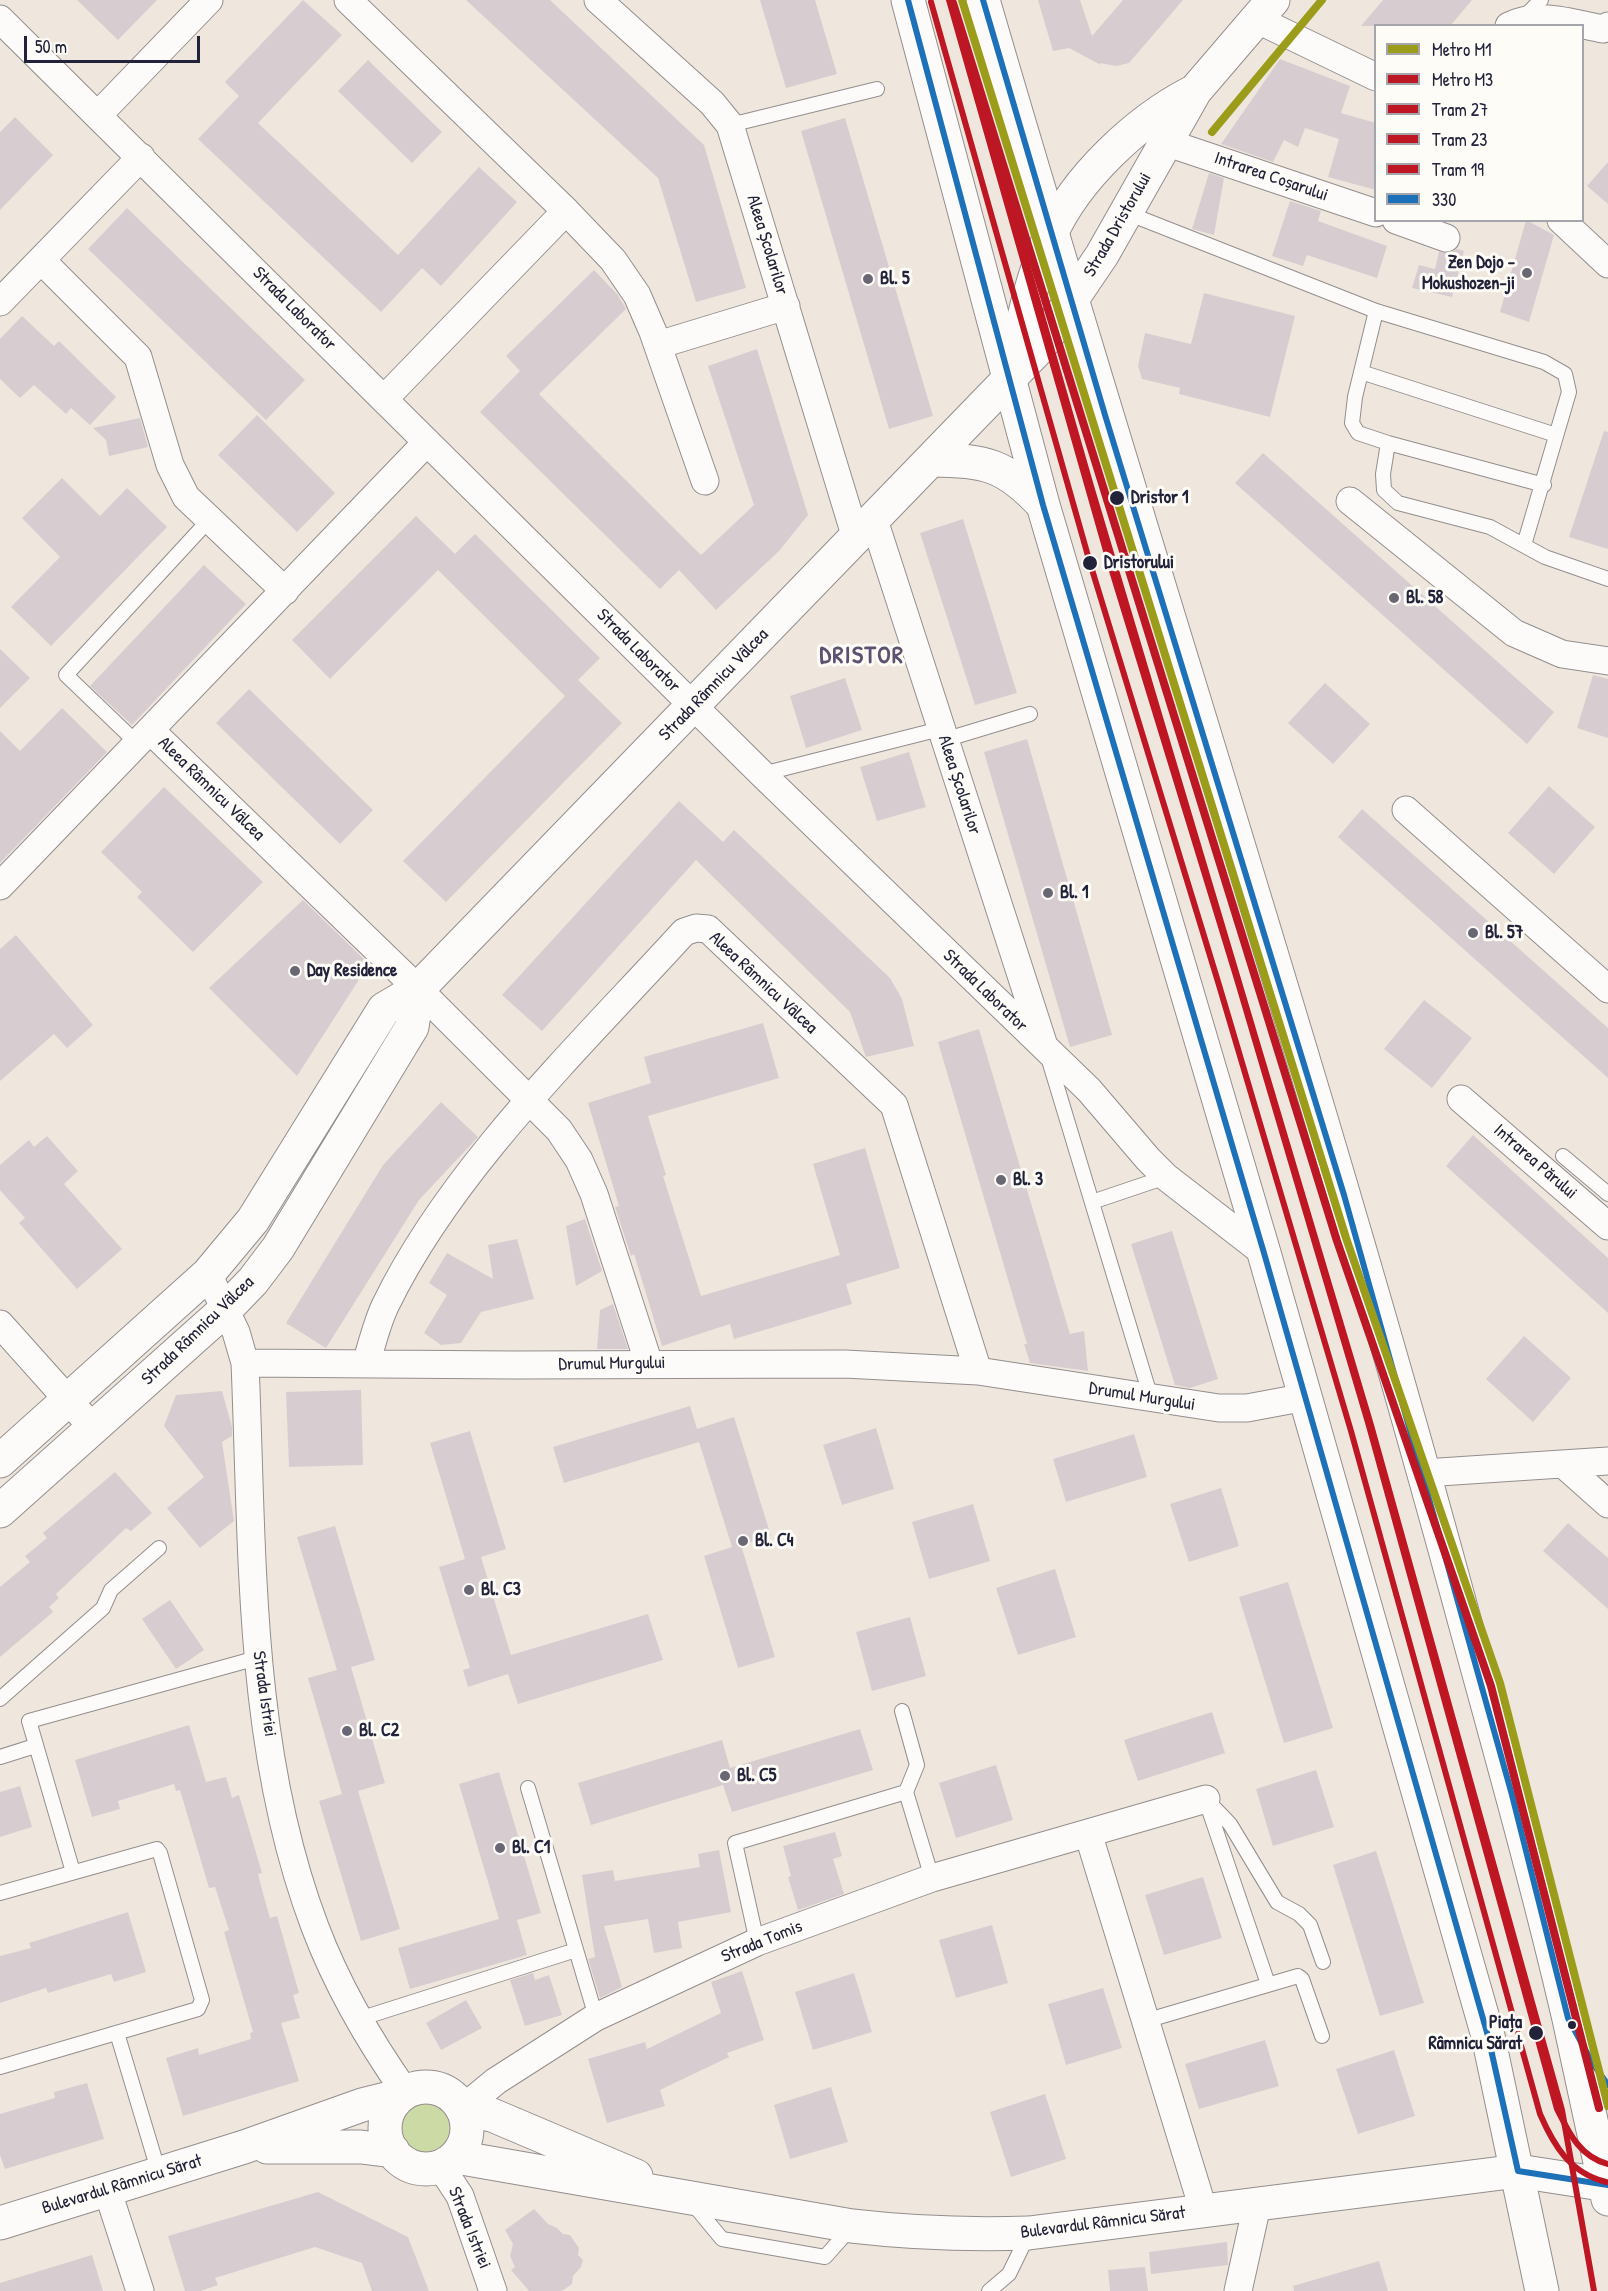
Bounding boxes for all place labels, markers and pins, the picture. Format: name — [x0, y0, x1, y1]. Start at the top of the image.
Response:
place label: Zen Dojo - Mokushozen-ji — [1422, 252, 1515, 294]
marker: Zen Dojo - Mokushozen-ji — [1520, 266, 1534, 280]
place label: Bl. 5 — [880, 268, 910, 290]
marker: Bl. 5 — [861, 272, 875, 286]
place label: Dristor 1 — [1131, 487, 1188, 509]
marker: Dristor 1 — [1108, 489, 1126, 507]
place label: Dristorului — [1104, 552, 1174, 574]
marker: Dristorului — [1081, 554, 1099, 572]
place label: Bl. 58 — [1406, 587, 1443, 609]
marker: Bl. 58 — [1387, 591, 1401, 605]
place label: Bl. 1 — [1060, 882, 1088, 904]
marker: Bl. 1 — [1041, 886, 1055, 900]
place label: Bl. 57 — [1485, 922, 1523, 944]
marker: Bl. 57 — [1466, 926, 1480, 940]
place label: Day Residence — [307, 960, 397, 982]
marker: Day Residence — [288, 964, 302, 978]
place label: Bl. 3 — [1013, 1169, 1043, 1191]
marker: Bl. 3 — [994, 1173, 1008, 1187]
place label: Bl. C4 — [755, 1530, 794, 1552]
marker: Bl. C4 — [736, 1534, 750, 1548]
place label: Bl. C3 — [481, 1579, 521, 1601]
marker: Bl. C3 — [462, 1583, 476, 1597]
place label: Bl. C2 — [359, 1720, 399, 1742]
marker: Bl. C2 — [340, 1724, 354, 1738]
place label: Bl. C5 — [737, 1765, 776, 1787]
marker: Bl. C5 — [718, 1769, 732, 1783]
place label: Bl. C1 — [512, 1837, 550, 1859]
marker: Bl. C1 — [493, 1841, 507, 1855]
place label: Piața Râmnicu Sărat — [1429, 2012, 1522, 2054]
unlabelled marker — [1566, 2019, 1578, 2031]
marker: Piața Râmnicu Sărat — [1527, 2024, 1545, 2042]

